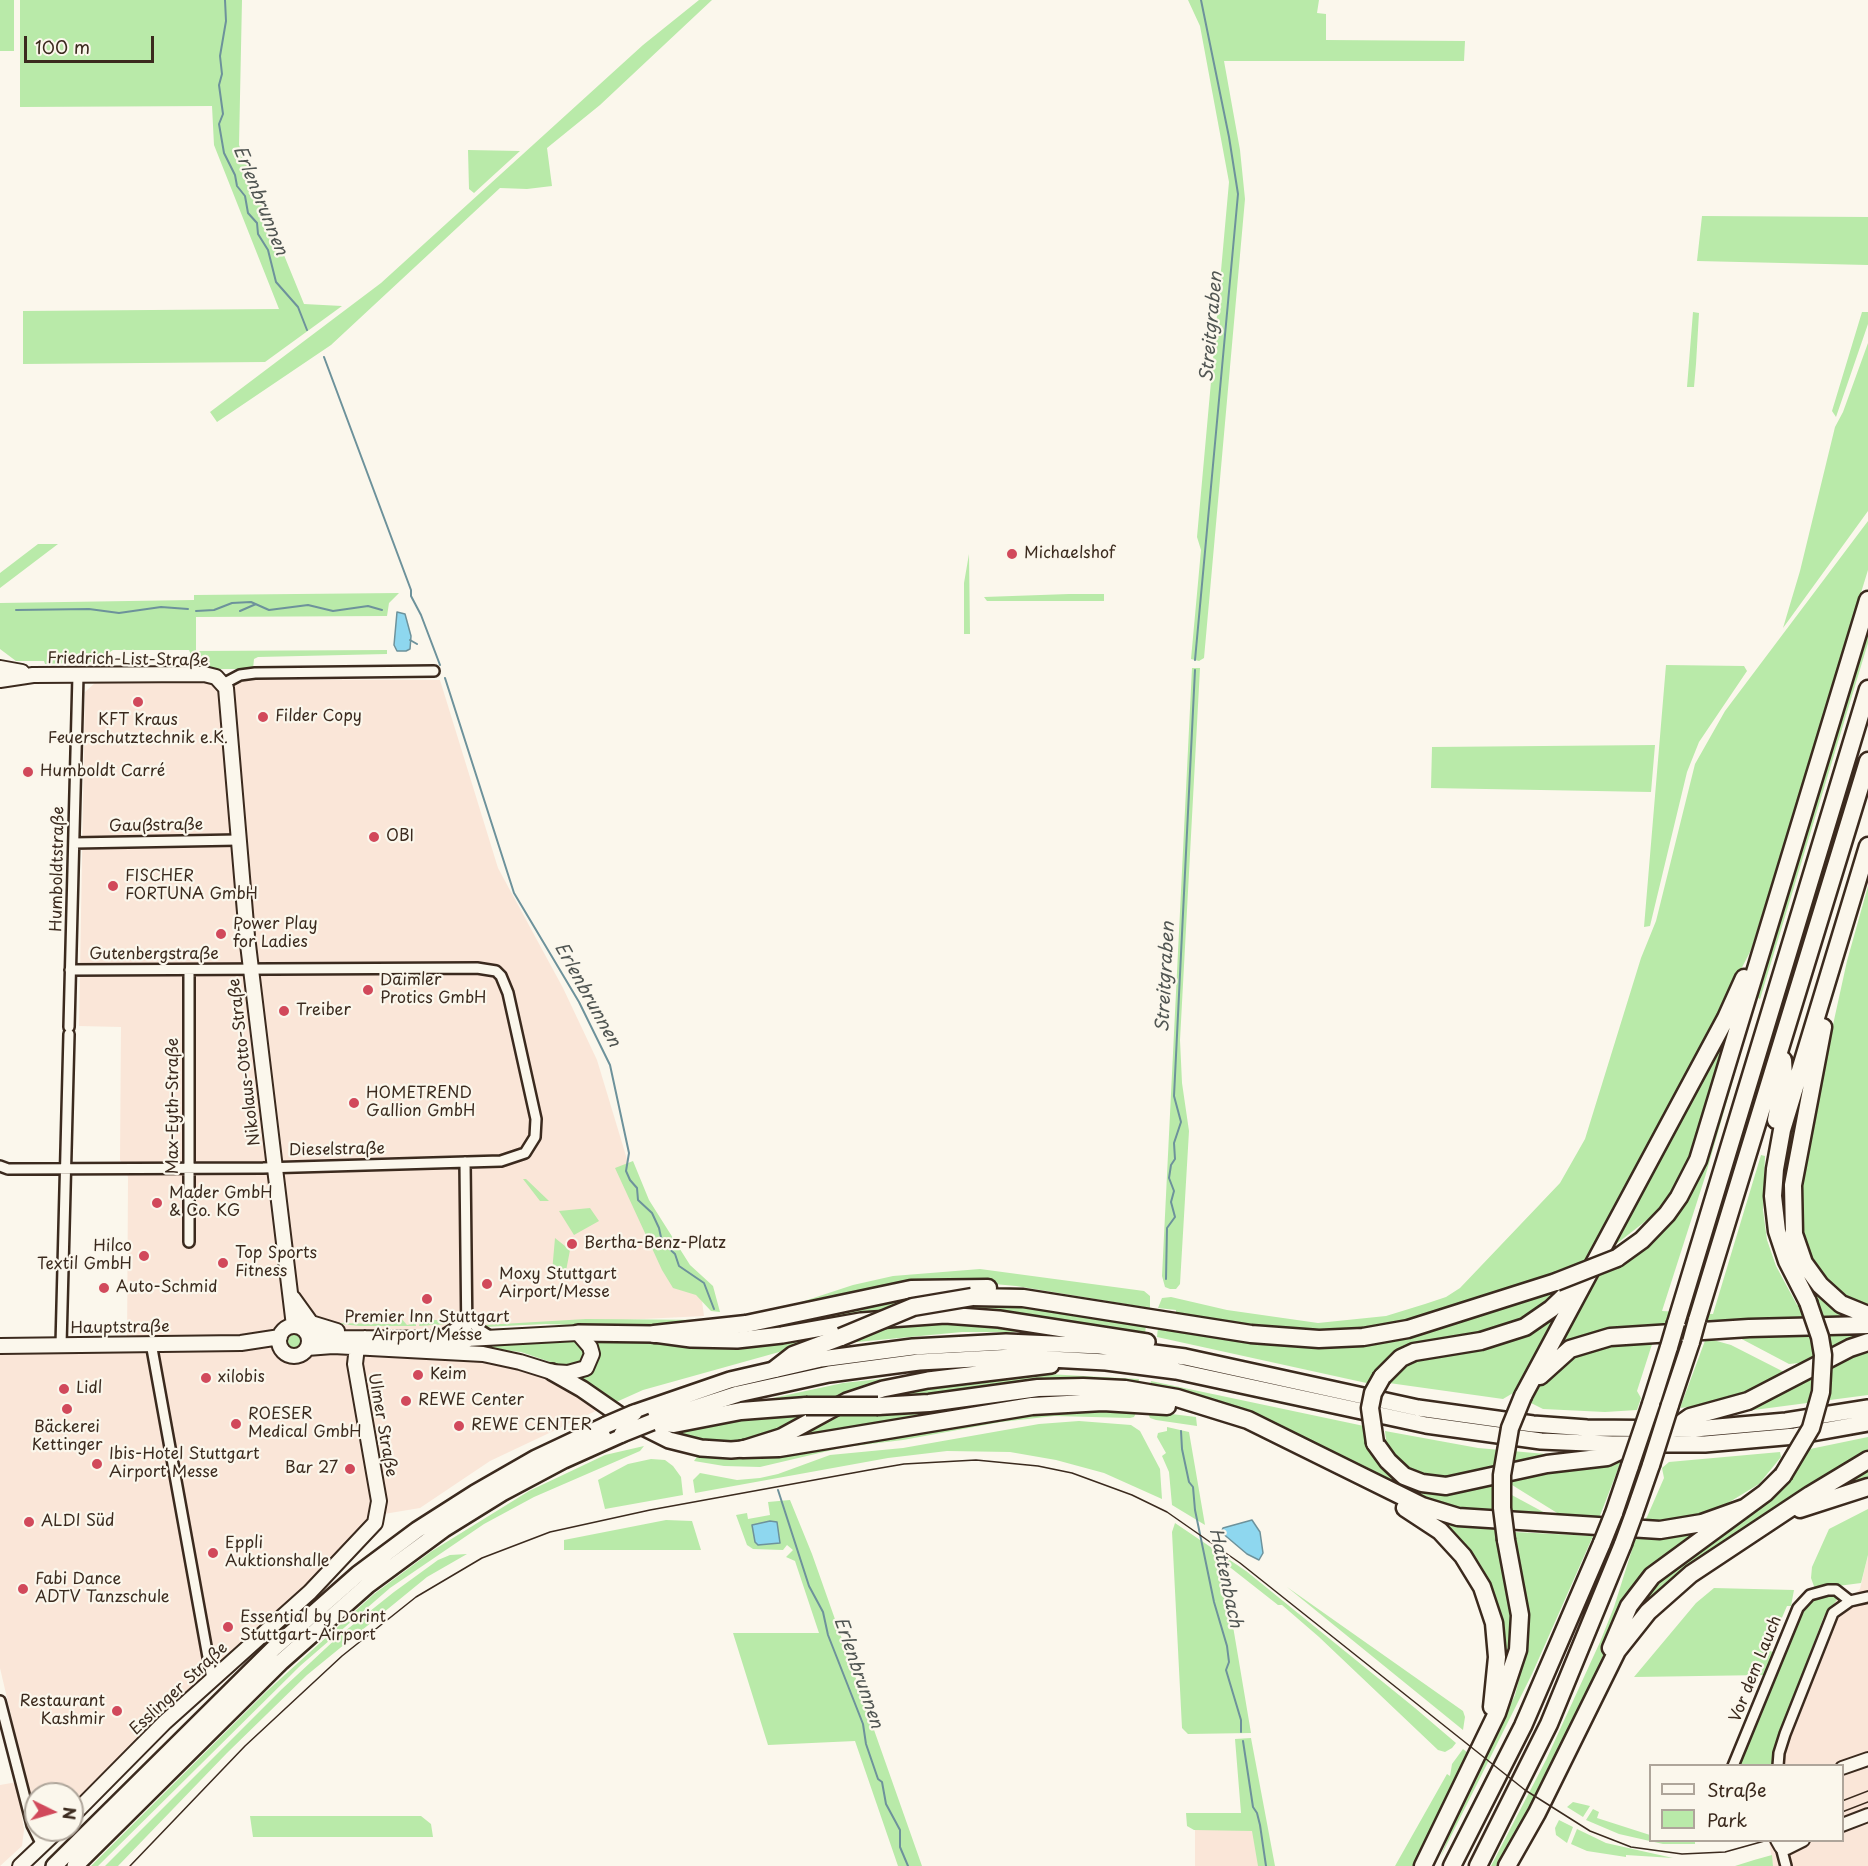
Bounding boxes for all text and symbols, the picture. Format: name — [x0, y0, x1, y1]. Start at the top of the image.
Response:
scale bar — [27, 24, 158, 62]
text: 100 m — [35, 33, 90, 60]
water label: Erlenbrunnen — [228, 143, 292, 259]
water label: Streitgraben — [1196, 271, 1228, 383]
place label: Michaelshof — [1024, 544, 1115, 564]
marker: Michaelshof — [1005, 547, 1019, 561]
street label: Friedrich-List-Straße — [47, 649, 209, 671]
marker: KFT Kraus Feuerschutztechnik e.K. — [131, 695, 145, 709]
place label: Filder Copy — [275, 707, 362, 727]
marker: Filder Copy — [256, 710, 270, 724]
place label: KFT Kraus Feuerschutztechnik e.K. — [48, 711, 228, 749]
place label: Humboldt Carré — [40, 762, 165, 782]
marker: Humboldt Carré — [21, 765, 35, 779]
street label: Humboldtstraße — [47, 806, 69, 932]
street label: Gaußstraße — [109, 816, 203, 836]
place label: OBI — [386, 827, 414, 847]
marker: OBI — [367, 830, 381, 844]
place label: FISCHER FORTUNA GmbH — [125, 867, 258, 905]
marker: FISCHER FORTUNA GmbH — [106, 879, 120, 893]
place label: Power Play for Ladies — [233, 915, 318, 953]
water label: Streitgraben — [1152, 921, 1180, 1033]
marker: Power Play for Ladies — [214, 927, 228, 941]
water label: Erlenbrunnen — [549, 939, 625, 1051]
street label: Gutenbergstraße — [89, 945, 219, 965]
place label: Daimler Protics GmbH — [380, 971, 487, 1009]
street label: Nikolaus-Otto-Straße — [225, 977, 265, 1147]
marker: Daimler Protics GmbH — [361, 983, 375, 997]
place label: Treiber — [296, 1001, 351, 1021]
marker: Treiber — [277, 1004, 291, 1018]
street label: Max-Eyth-Straße — [164, 1038, 184, 1174]
place label: HOMETREND Gallion GmbH — [366, 1084, 475, 1122]
marker: HOMETREND Gallion GmbH — [347, 1096, 361, 1110]
street label: Dieselstraße — [289, 1140, 385, 1160]
place label: Mader GmbH & Co. KG — [169, 1184, 273, 1222]
marker: Mader GmbH & Co. KG — [150, 1196, 164, 1210]
place label: Bertha-Benz-Platz — [584, 1234, 726, 1254]
place label: Hilco Textil GmbH — [37, 1237, 132, 1275]
marker: Bertha-Benz-Platz — [565, 1237, 579, 1251]
place label: Top Sports Fitness — [235, 1244, 317, 1282]
marker: Hilco Textil GmbH — [137, 1249, 151, 1263]
marker: Top Sports Fitness — [216, 1256, 230, 1270]
place label: Moxy Stuttgart Airport/Messe — [499, 1265, 617, 1303]
marker: Moxy Stuttgart Airport/Messe — [480, 1277, 494, 1291]
place label: Auto-Schmid — [116, 1278, 218, 1298]
marker: Auto-Schmid — [97, 1281, 111, 1295]
marker: Premier Inn Stuttgart Airport/Messe — [420, 1292, 434, 1306]
place label: Premier Inn Stuttgart Airport/Messe — [344, 1308, 510, 1346]
street label: Hauptstraße — [70, 1318, 170, 1338]
place label: Keim — [430, 1365, 467, 1385]
place label: xilobis — [218, 1368, 265, 1388]
marker: Keim — [411, 1368, 425, 1382]
marker: xilobis — [199, 1371, 213, 1385]
street label: Ulmer Straße — [363, 1372, 401, 1478]
place label: Lidl — [76, 1379, 102, 1399]
marker: Lidl — [57, 1382, 71, 1396]
place label: REWE Center — [418, 1391, 524, 1411]
marker: REWE Center — [399, 1394, 413, 1408]
marker: Bäckerei Kettinger — [60, 1402, 74, 1416]
place label: ROESER Medical GmbH — [248, 1405, 362, 1443]
place label: REWE CENTER — [471, 1416, 592, 1436]
marker: ROESER Medical GmbH — [229, 1417, 243, 1431]
place label: Bäckerei Kettinger — [32, 1418, 102, 1456]
marker: REWE CENTER — [452, 1419, 466, 1433]
place label: Ibis-Hotel Stuttgart Airport Messe — [109, 1445, 259, 1483]
marker: Ibis-Hotel Stuttgart Airport Messe — [90, 1457, 104, 1471]
place label: Bar 27 — [285, 1459, 338, 1479]
marker: Bar 27 — [343, 1462, 357, 1476]
place label: ALDI Süd — [41, 1512, 114, 1532]
marker: ALDI Süd — [22, 1515, 36, 1529]
water label: Hattenbach — [1204, 1526, 1246, 1630]
place label: Eppli Auktionshalle — [225, 1534, 329, 1572]
marker: Eppli Auktionshalle — [206, 1546, 220, 1560]
place label: Fabi Dance ADTV Tanzschule — [35, 1570, 170, 1608]
marker: Fabi Dance ADTV Tanzschule — [16, 1582, 30, 1596]
place label: Essential by Dorint Stuttgart-Airport — [240, 1608, 386, 1646]
street label: Vor dem Lauch — [1726, 1613, 1786, 1725]
water label: Erlenbrunnen — [829, 1614, 887, 1732]
marker: Essential by Dorint Stuttgart-Airport — [221, 1620, 235, 1634]
street label: Esslinger Straße — [126, 1639, 232, 1739]
place label: Restaurant Kashmir — [19, 1692, 105, 1730]
marker: Restaurant Kashmir — [110, 1704, 124, 1718]
legend — [1649, 1764, 1844, 1842]
text: Straße — [1707, 1776, 1767, 1803]
north arrow — [24, 1782, 84, 1842]
text: N — [57, 1806, 82, 1821]
text: Park — [1707, 1806, 1747, 1833]

